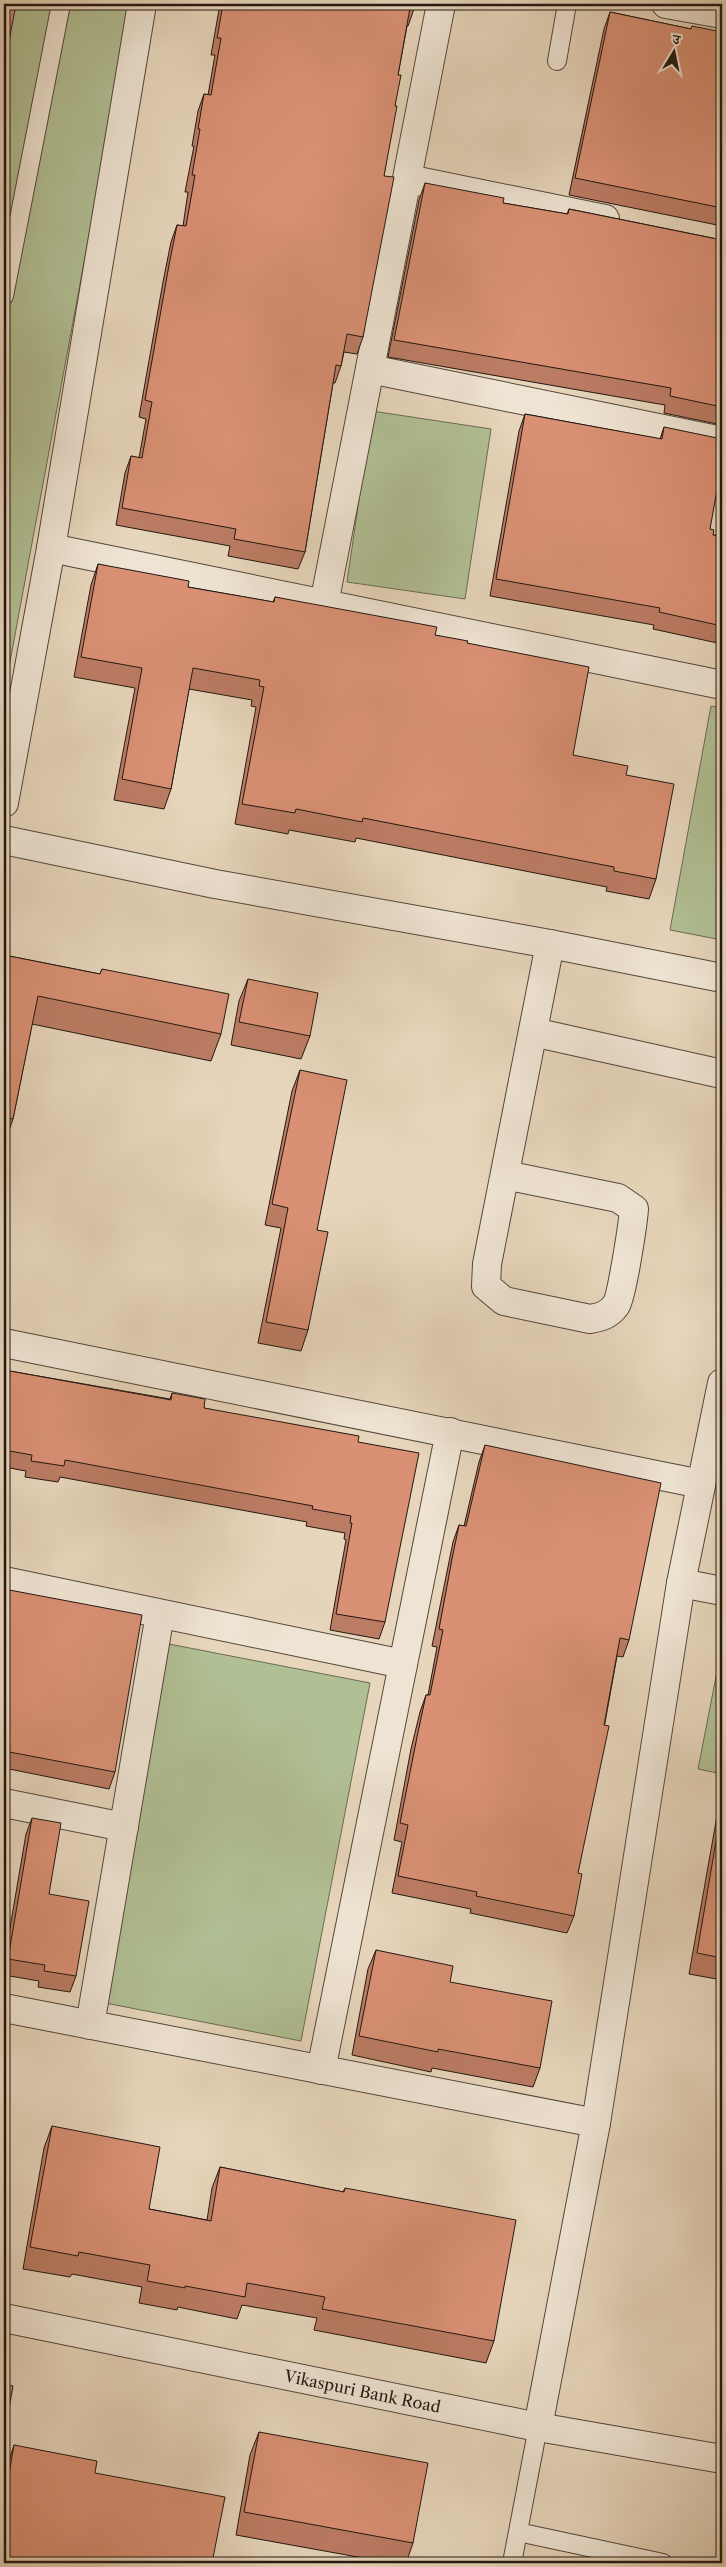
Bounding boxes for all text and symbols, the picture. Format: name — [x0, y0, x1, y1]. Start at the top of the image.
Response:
north arrow — [648, 28, 698, 78]
text: उ — [670, 30, 682, 49]
street label: Vikaspuri Bank Road — [282, 2365, 443, 2417]

